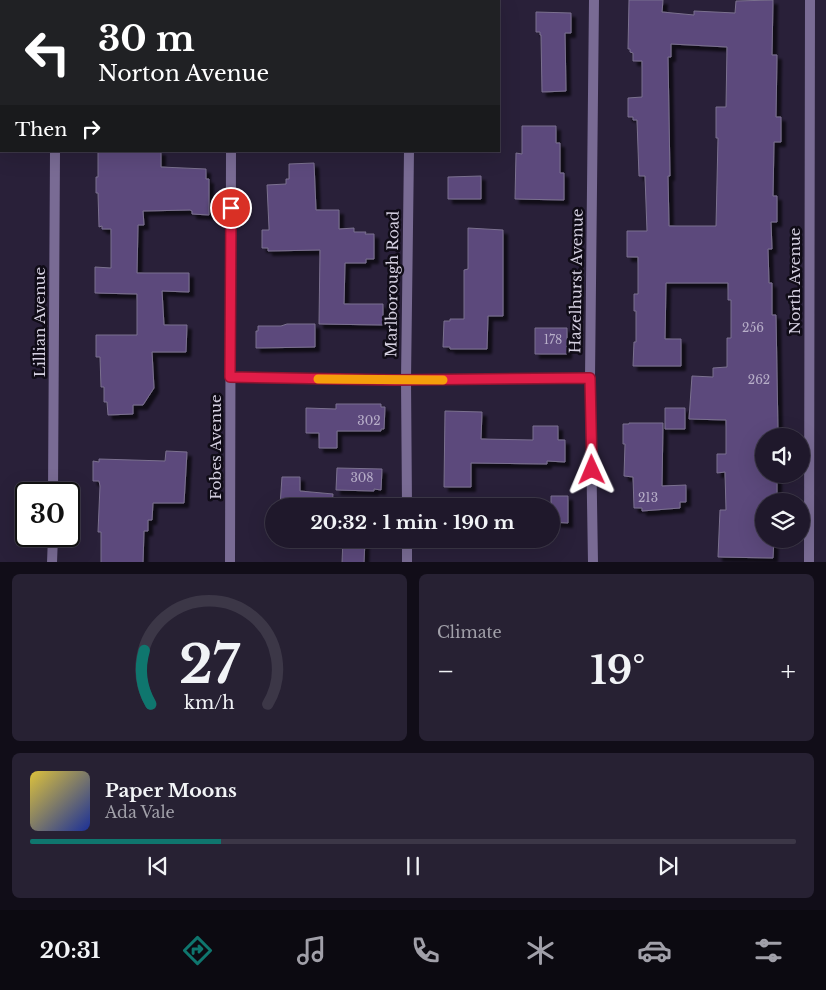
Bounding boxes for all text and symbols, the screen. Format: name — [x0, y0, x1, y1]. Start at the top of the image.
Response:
text: 30 m — [98, 17, 195, 60]
icon: left — [15, 20, 80, 85]
text: Norton Avenue — [98, 60, 269, 87]
icon: right — [77, 115, 105, 143]
text: Then — [15, 118, 67, 141]
pin — [210, 187, 252, 229]
icon: arrive — [217, 194, 245, 222]
street label: Hazelhurst Avenue — [565, 208, 587, 354]
street label: Marlborough Road — [381, 211, 403, 357]
street label: North Avenue — [785, 228, 804, 334]
street label: Lillian Avenue — [30, 267, 49, 377]
house number: 256 — [742, 320, 764, 335]
house number: 178 — [544, 332, 562, 347]
house number: 262 — [748, 372, 770, 387]
street label: Fobes Avenue — [206, 394, 225, 500]
house number: 302 — [357, 413, 381, 428]
map controls — [755, 428, 810, 548]
button: sound — [755, 428, 810, 483]
position arrow — [565, 443, 617, 495]
house number: 308 — [350, 470, 374, 485]
speed limit sign: 30 — [15, 482, 80, 547]
house number: 213 — [638, 490, 658, 505]
button: layers — [755, 493, 810, 548]
text: 20:32 · 1 min · 190 m — [310, 511, 515, 534]
text: Climate — [437, 622, 502, 642]
text: 27 — [179, 633, 241, 697]
text: 19° — [590, 647, 645, 694]
text: − — [437, 654, 455, 689]
text: + — [781, 654, 796, 689]
text: km/h — [184, 692, 235, 714]
text: Paper Moons — [105, 779, 237, 802]
text: Ada Vale — [105, 802, 175, 822]
icon: previous — [144, 852, 172, 880]
icon: pause — [399, 852, 427, 880]
icon: next — [654, 852, 682, 880]
icon: directions — [180, 933, 215, 968]
icon: music — [294, 933, 329, 968]
icon: phone — [408, 933, 443, 968]
icon: climate — [523, 933, 558, 968]
icon: car — [637, 933, 672, 968]
icon: filters — [751, 933, 786, 968]
text: 20:31 — [40, 937, 100, 964]

